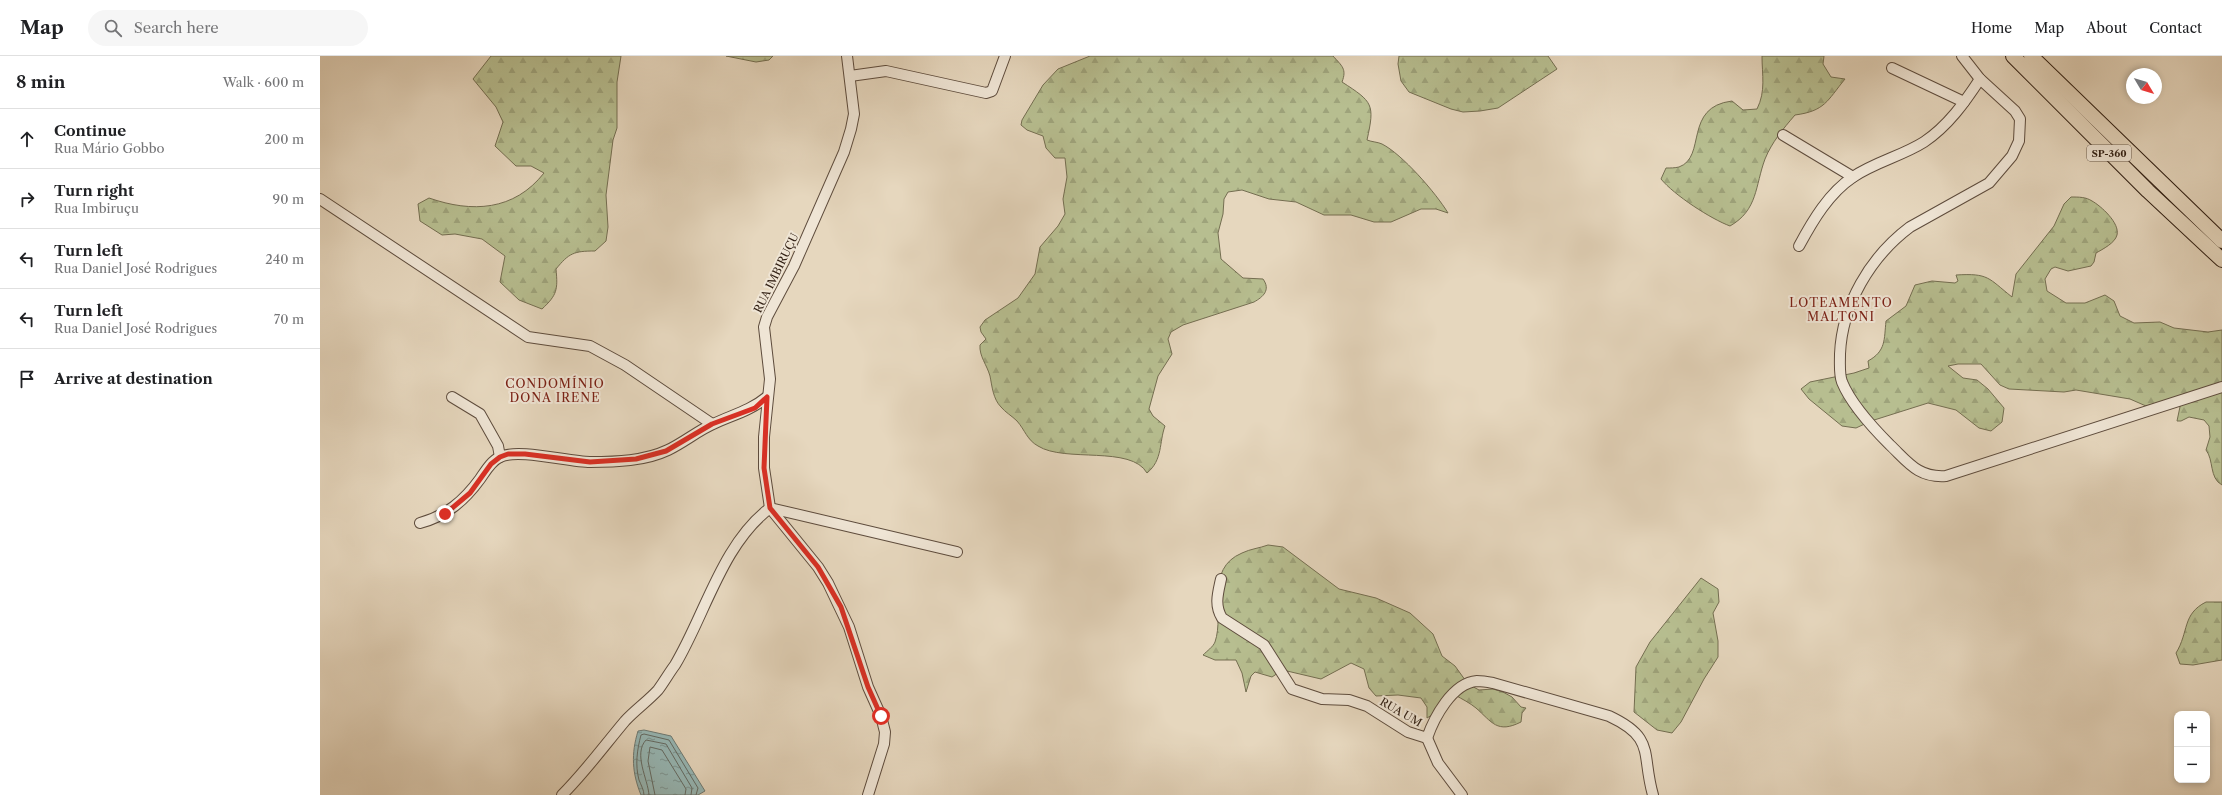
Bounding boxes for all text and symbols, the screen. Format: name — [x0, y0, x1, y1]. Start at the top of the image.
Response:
search box — [88, 10, 368, 46]
text: Map — [20, 16, 64, 39]
icon: search — [102, 17, 124, 39]
text: Search here — [134, 18, 219, 37]
text: Home — [1971, 19, 2012, 37]
text: Map — [2034, 19, 2064, 37]
text: About — [2086, 19, 2127, 37]
text: Contact — [2149, 19, 2202, 37]
north arrow — [2126, 68, 2162, 104]
text: 8 min — [16, 72, 65, 92]
text: Walk · 600 m — [223, 74, 304, 90]
text: Continue — [54, 121, 126, 140]
icon: ahead — [16, 128, 38, 150]
text: 200 m — [264, 131, 304, 147]
text: Rua Mário Gobbo — [54, 140, 165, 156]
road number: SP-360 — [2087, 145, 2131, 161]
text: Turn right — [54, 181, 134, 200]
icon: right — [16, 188, 38, 210]
text: 90 m — [273, 191, 304, 207]
text: Rua Imbiruçu — [54, 200, 139, 216]
street label: RUA IMBIRUÇU — [751, 230, 802, 315]
text: Turn left — [54, 241, 123, 260]
icon: left — [16, 248, 38, 270]
text: 240 m — [265, 251, 304, 267]
text: Rua Daniel José Rodrigues — [54, 260, 217, 276]
district label: LOTEAMENTO MALTONI — [1789, 295, 1893, 324]
text: Turn left — [54, 301, 123, 320]
icon: left — [16, 308, 38, 330]
text: 70 m — [274, 311, 304, 327]
text: Rua Daniel José Rodrigues — [54, 320, 217, 336]
icon: arrive — [16, 368, 38, 390]
text: Arrive at destination — [54, 369, 213, 388]
district label: CONDOMÍNIO DONA IRENE — [505, 375, 605, 405]
route end — [436, 505, 454, 523]
street label: RUA UM — [1377, 694, 1425, 730]
route start — [872, 707, 890, 725]
map controls — [2174, 711, 2210, 783]
button: + — [2174, 711, 2210, 747]
button: − — [2174, 747, 2210, 783]

